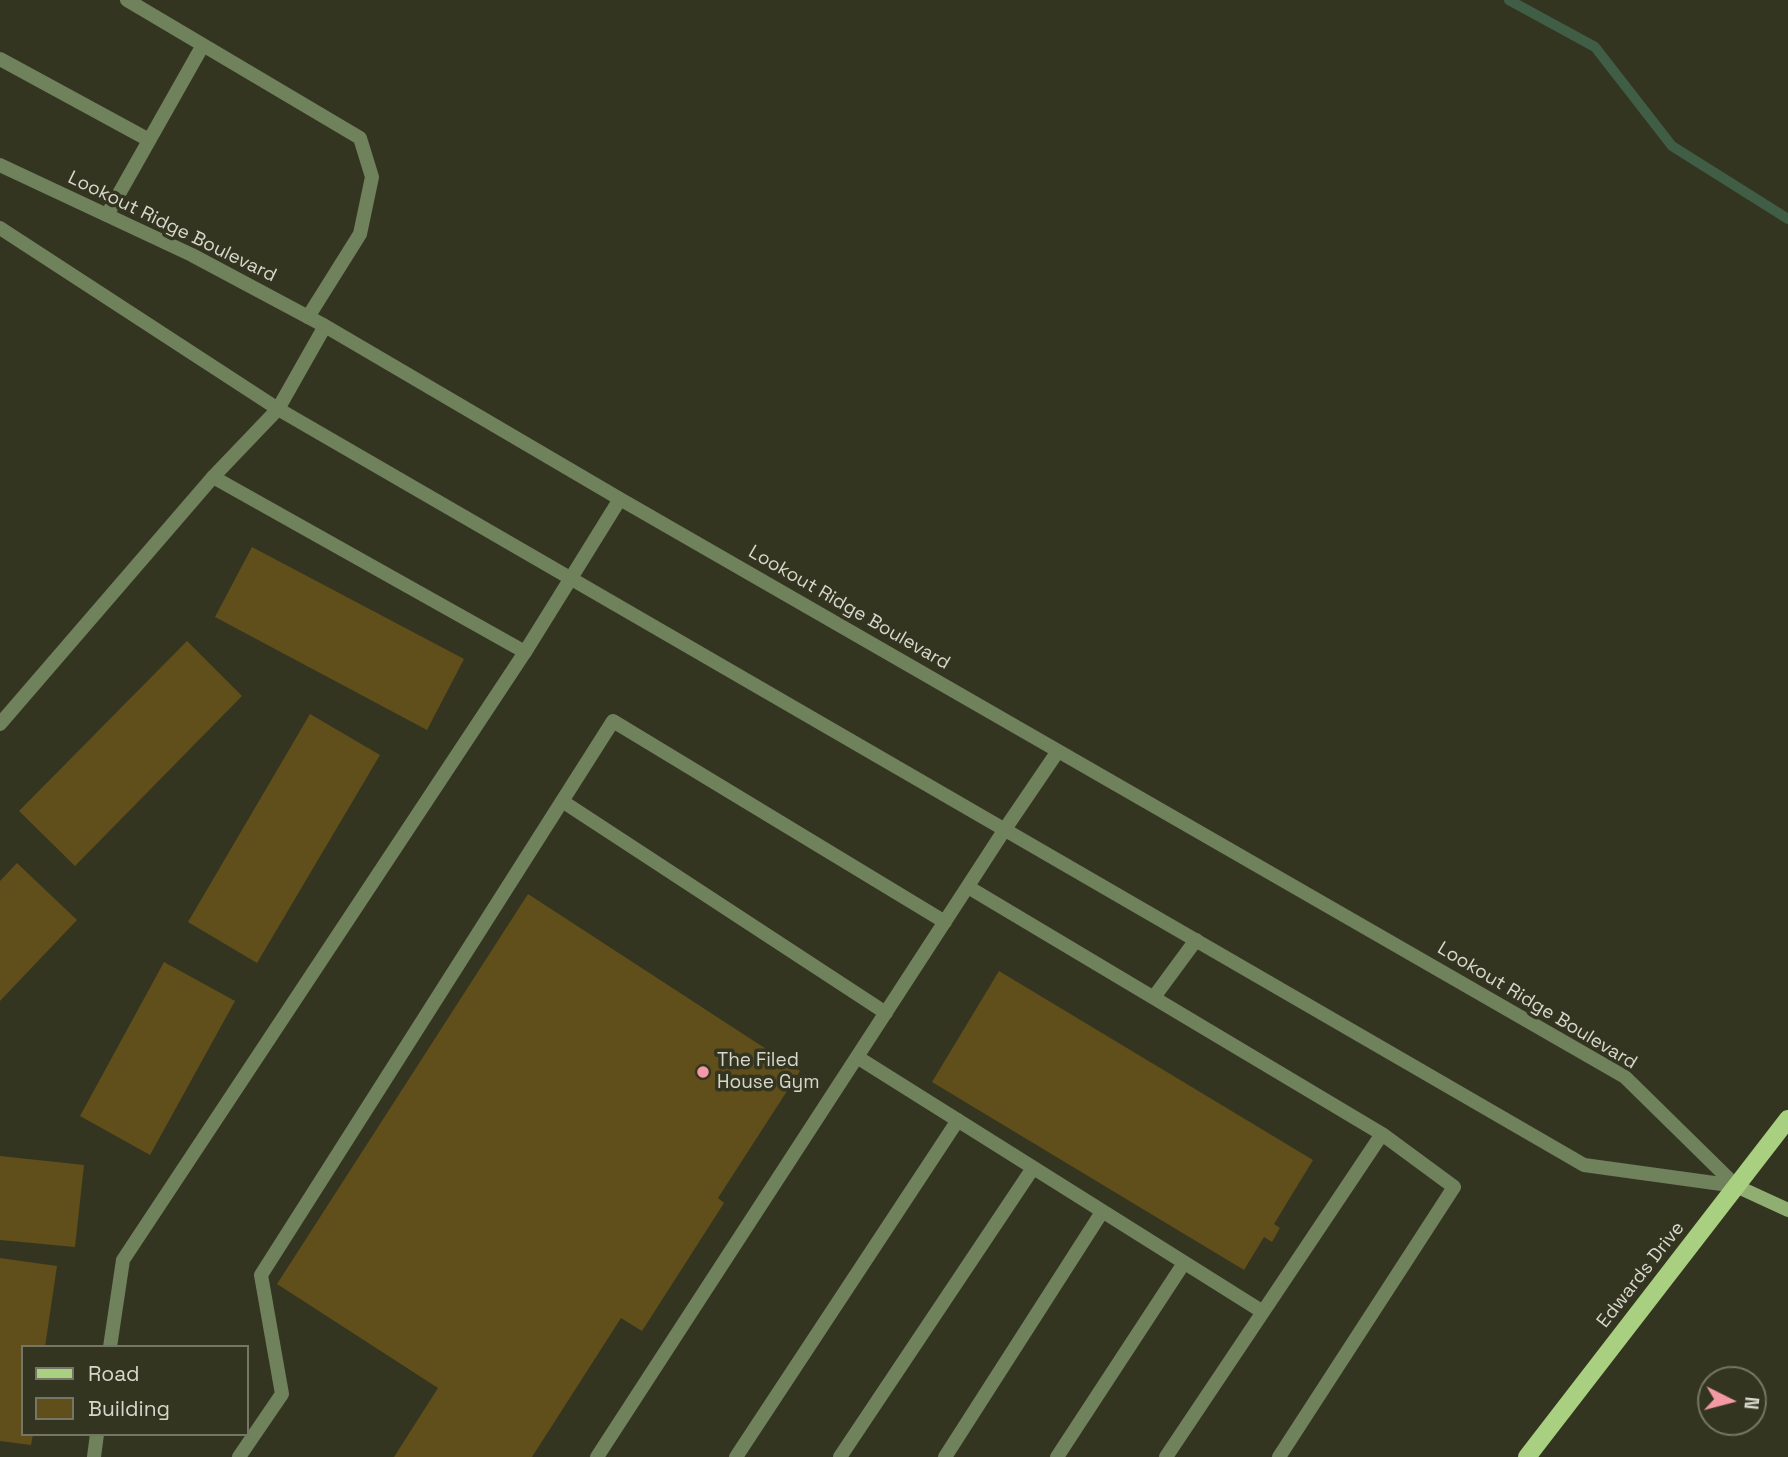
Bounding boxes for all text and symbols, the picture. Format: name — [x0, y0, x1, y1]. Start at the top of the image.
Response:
street label: Lookout Ridge Boulevard — [64, 167, 280, 287]
street label: Lookout Ridge Boulevard — [744, 541, 954, 675]
street label: Lookout Ridge Boulevard — [1433, 937, 1641, 1075]
place label: The Filed House Gym — [717, 1050, 819, 1094]
marker: The Filed House Gym — [695, 1064, 711, 1080]
street label: Edwards Drive — [1592, 1217, 1690, 1333]
legend — [21, 1345, 248, 1436]
text: Road — [88, 1360, 140, 1387]
north arrow — [1697, 1366, 1767, 1436]
text: Building — [88, 1395, 170, 1422]
text: N — [1738, 1395, 1764, 1411]

